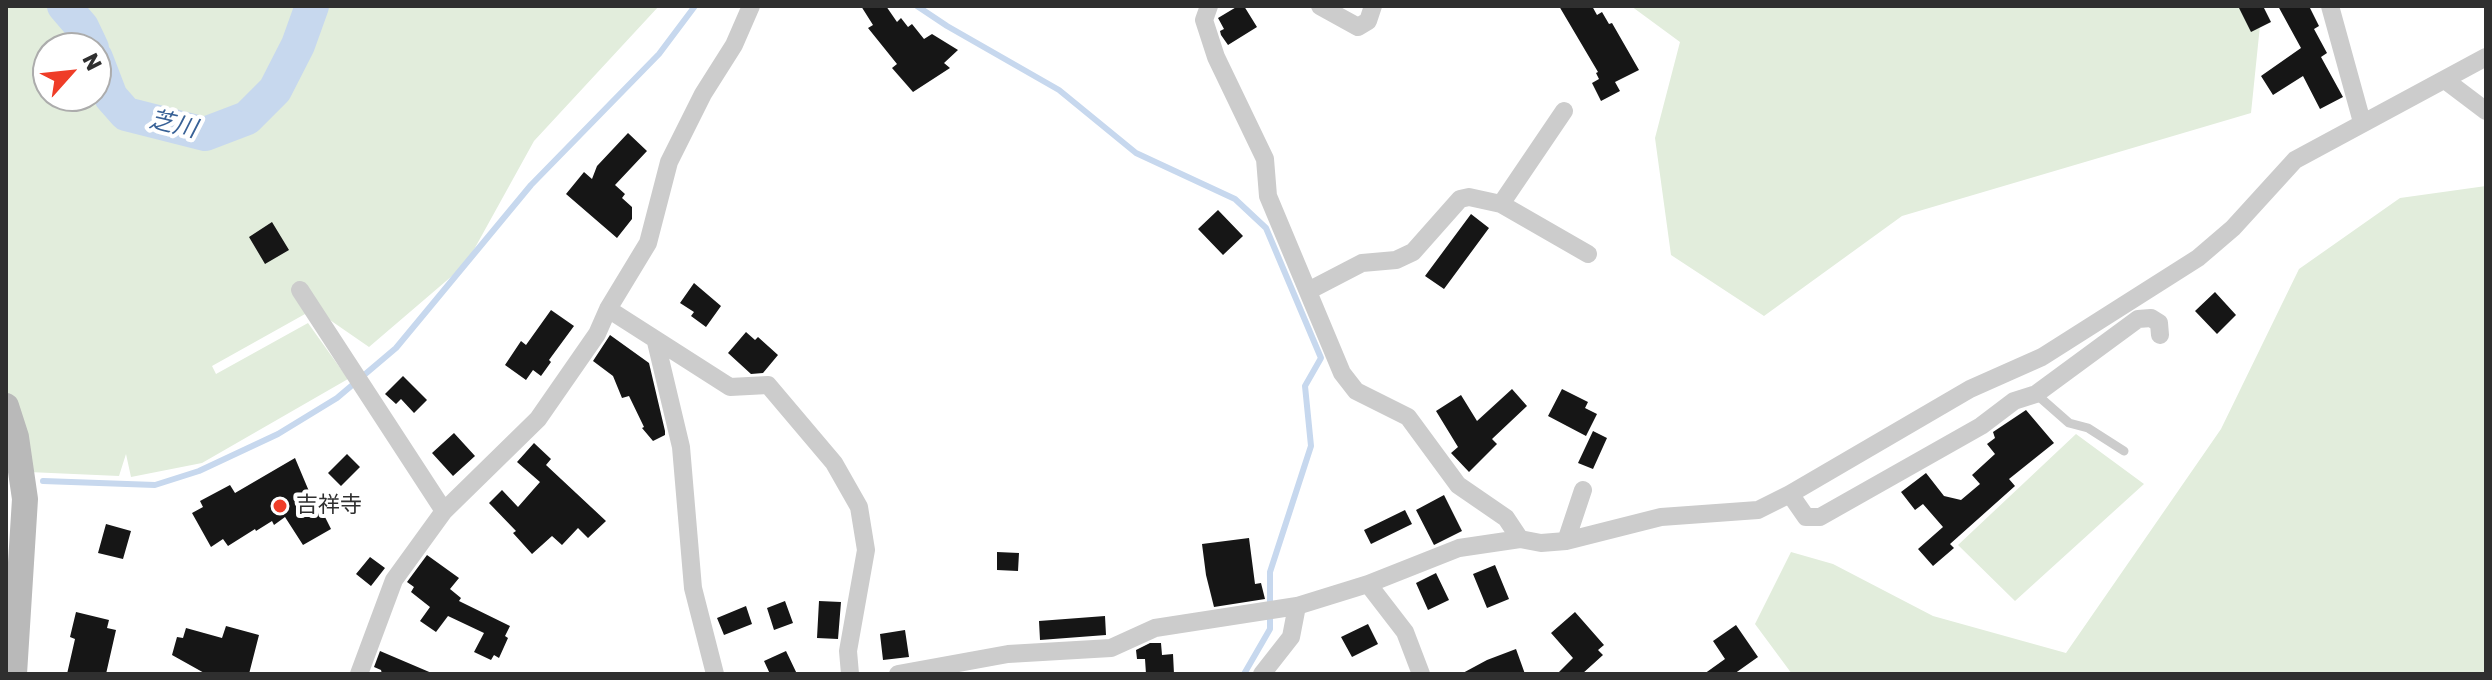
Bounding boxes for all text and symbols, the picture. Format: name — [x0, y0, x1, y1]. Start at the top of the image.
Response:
north arrow — [32, 32, 112, 112]
text: N — [76, 49, 108, 75]
water label: 芝川 — [146, 106, 200, 144]
place label: 吉祥寺 — [296, 493, 362, 519]
marker: 吉祥寺 — [271, 497, 289, 515]

